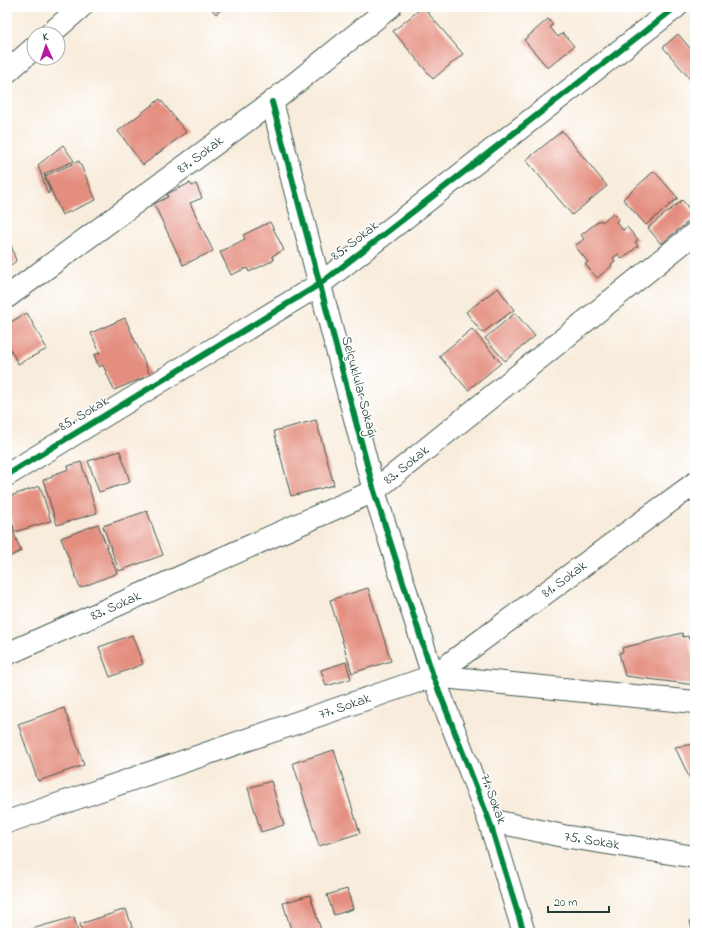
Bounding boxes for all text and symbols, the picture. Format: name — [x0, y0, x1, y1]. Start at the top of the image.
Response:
north arrow — [26, 26, 66, 66]
text: K — [42, 29, 49, 45]
street label: 87. Sokak — [173, 130, 229, 179]
street label: 85. Sokak — [327, 215, 384, 266]
street label: Selçuklular Sokağı — [334, 334, 383, 440]
street label: 85. Sokak — [55, 390, 114, 437]
street label: 83. Sokak — [379, 440, 434, 490]
street label: 81. Sokak — [537, 555, 592, 603]
street label: 83. Sokak — [87, 585, 145, 626]
street label: 77. Sokak — [316, 687, 374, 725]
street label: 71. Sokak — [474, 771, 512, 828]
street label: 75. Sokak — [563, 826, 622, 855]
scale bar — [548, 888, 609, 914]
text: 20 m — [554, 894, 577, 912]

